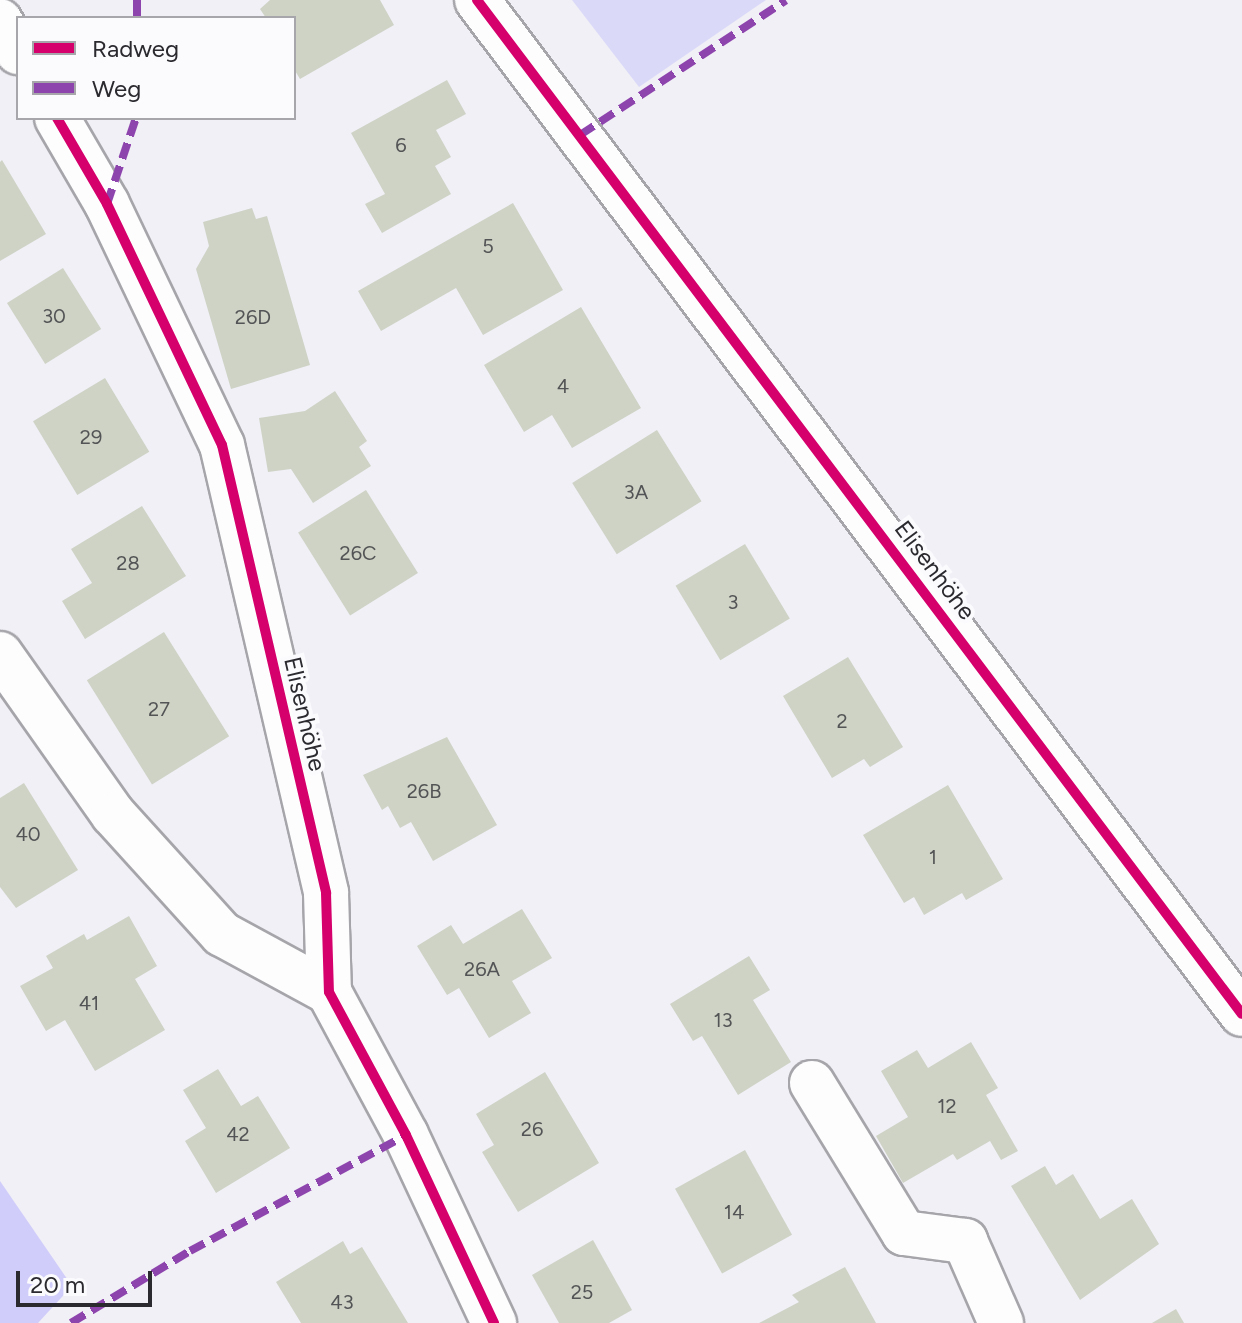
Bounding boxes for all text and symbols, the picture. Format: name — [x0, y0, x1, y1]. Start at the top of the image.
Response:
legend — [16, 16, 296, 120]
text: Radweg — [92, 34, 179, 63]
text: Weg — [92, 74, 141, 103]
house number: 6 — [395, 133, 407, 157]
house number: 5 — [482, 234, 494, 258]
house number: 30 — [42, 304, 66, 328]
house number: 26D — [235, 305, 271, 329]
house number: 4 — [557, 374, 569, 398]
house number: 29 — [80, 425, 102, 449]
house number: 3A — [624, 480, 648, 504]
street label: Elisenhöhe — [888, 515, 982, 625]
house number: 26C — [340, 541, 376, 565]
house number: 28 — [116, 551, 140, 575]
house number: 3 — [728, 590, 738, 614]
street label: Elisenhöhe — [278, 654, 332, 774]
house number: 27 — [148, 697, 170, 721]
house number: 2 — [836, 709, 848, 733]
house number: 26B — [407, 779, 441, 803]
house number: 40 — [15, 822, 41, 846]
house number: 1 — [929, 845, 937, 869]
house number: 26A — [464, 957, 500, 981]
house number: 41 — [79, 991, 99, 1015]
house number: 13 — [713, 1008, 733, 1032]
house number: 12 — [937, 1094, 957, 1118]
house number: 26 — [521, 1117, 543, 1141]
house number: 42 — [226, 1122, 250, 1146]
house number: 14 — [724, 1200, 744, 1224]
scale bar — [20, 1255, 156, 1305]
text: 20 m — [30, 1270, 85, 1299]
house number: 25 — [571, 1280, 593, 1304]
house number: 43 — [330, 1290, 354, 1314]

